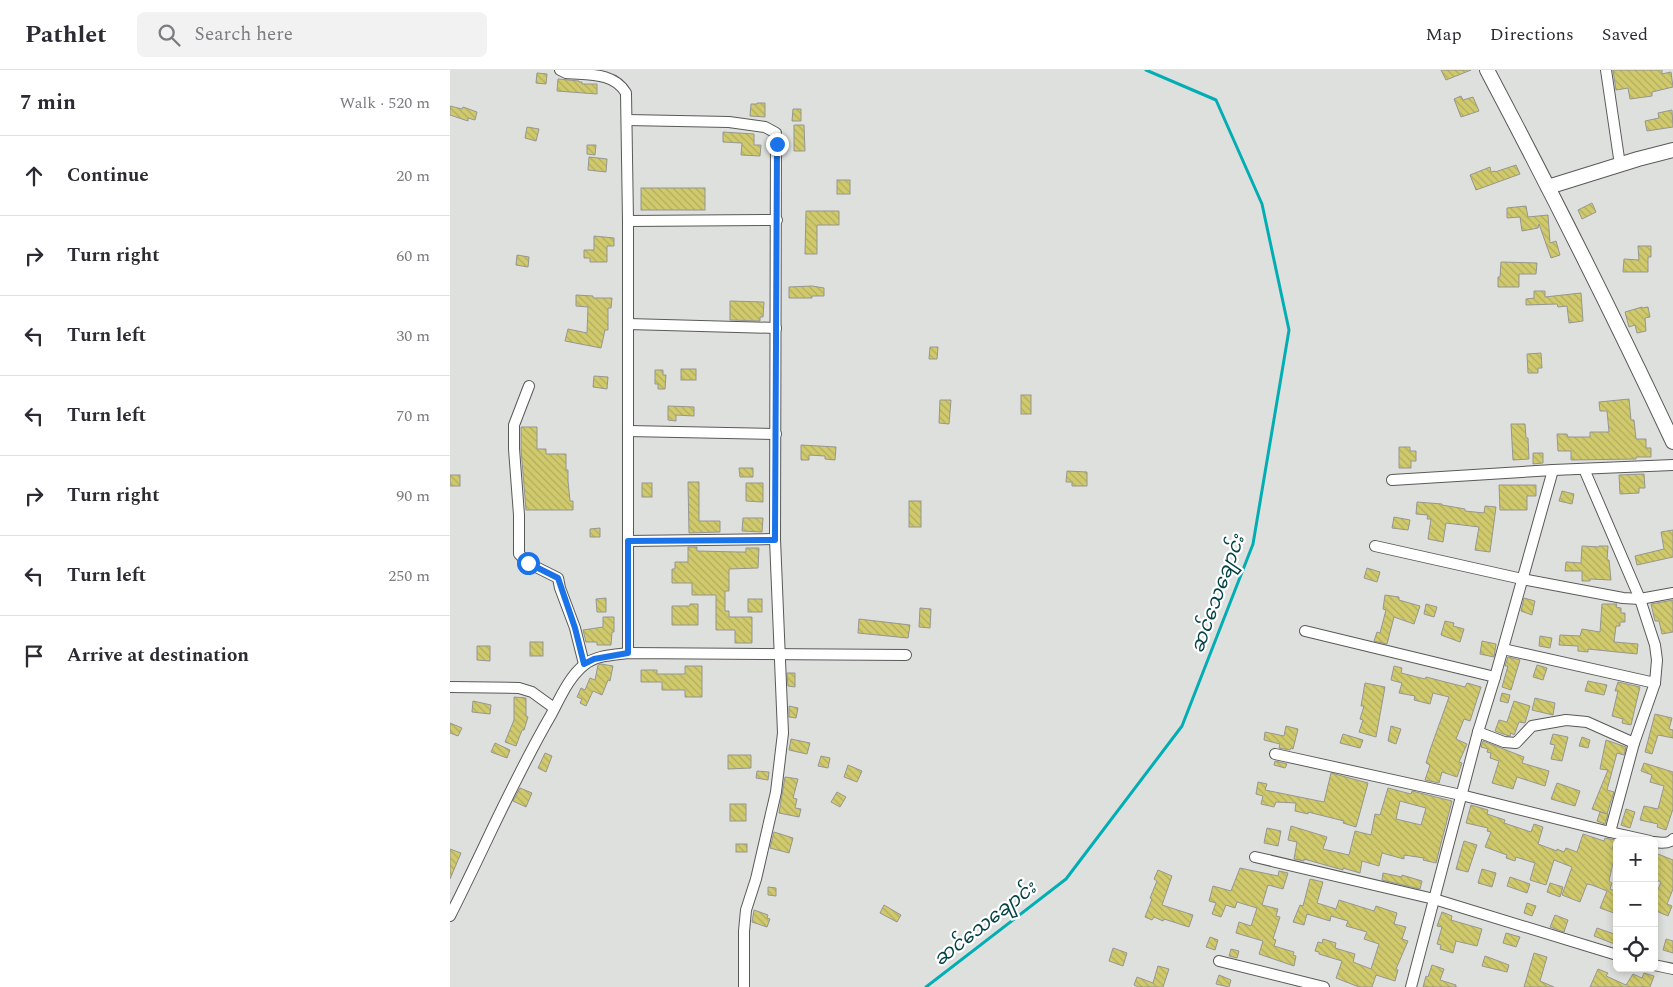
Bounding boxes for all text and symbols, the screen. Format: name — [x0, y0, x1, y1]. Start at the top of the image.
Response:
search box — [137, 12, 487, 57]
text: Pathlet — [25, 17, 107, 53]
text: Search here — [195, 20, 293, 49]
icon: search — [155, 21, 183, 49]
text: Map — [1426, 21, 1462, 48]
text: Directions — [1490, 21, 1574, 48]
text: Saved — [1602, 21, 1648, 48]
text: 7 min — [20, 87, 76, 119]
text: Walk · 520 m — [339, 91, 430, 115]
route end — [766, 133, 789, 156]
text: Continue — [67, 161, 149, 190]
icon: ahead — [20, 162, 48, 190]
text: 20 m — [396, 164, 430, 188]
text: Turn right — [67, 241, 160, 270]
icon: right — [20, 242, 48, 270]
text: 60 m — [396, 244, 430, 268]
text: Turn left — [67, 321, 146, 350]
icon: left — [20, 322, 48, 350]
text: 30 m — [396, 324, 430, 348]
text: Turn left — [67, 401, 146, 430]
icon: left — [20, 402, 48, 430]
text: 70 m — [396, 404, 430, 428]
text: Turn right — [67, 481, 160, 510]
icon: right — [20, 482, 48, 510]
text: 90 m — [396, 484, 430, 508]
water label: ဆင်သေချောင်း — [1183, 529, 1253, 657]
route start — [517, 552, 540, 575]
text: Turn left — [67, 561, 146, 590]
icon: left — [20, 562, 48, 590]
text: 250 m — [388, 564, 430, 588]
text: Arrive at destination — [67, 641, 249, 670]
icon: arrive — [20, 642, 48, 670]
map controls — [1613, 837, 1658, 972]
button: + — [1613, 837, 1658, 882]
water label: ဆင်သေချောင်း — [927, 874, 1044, 974]
button: − — [1613, 882, 1658, 927]
button: locate — [1613, 927, 1658, 972]

